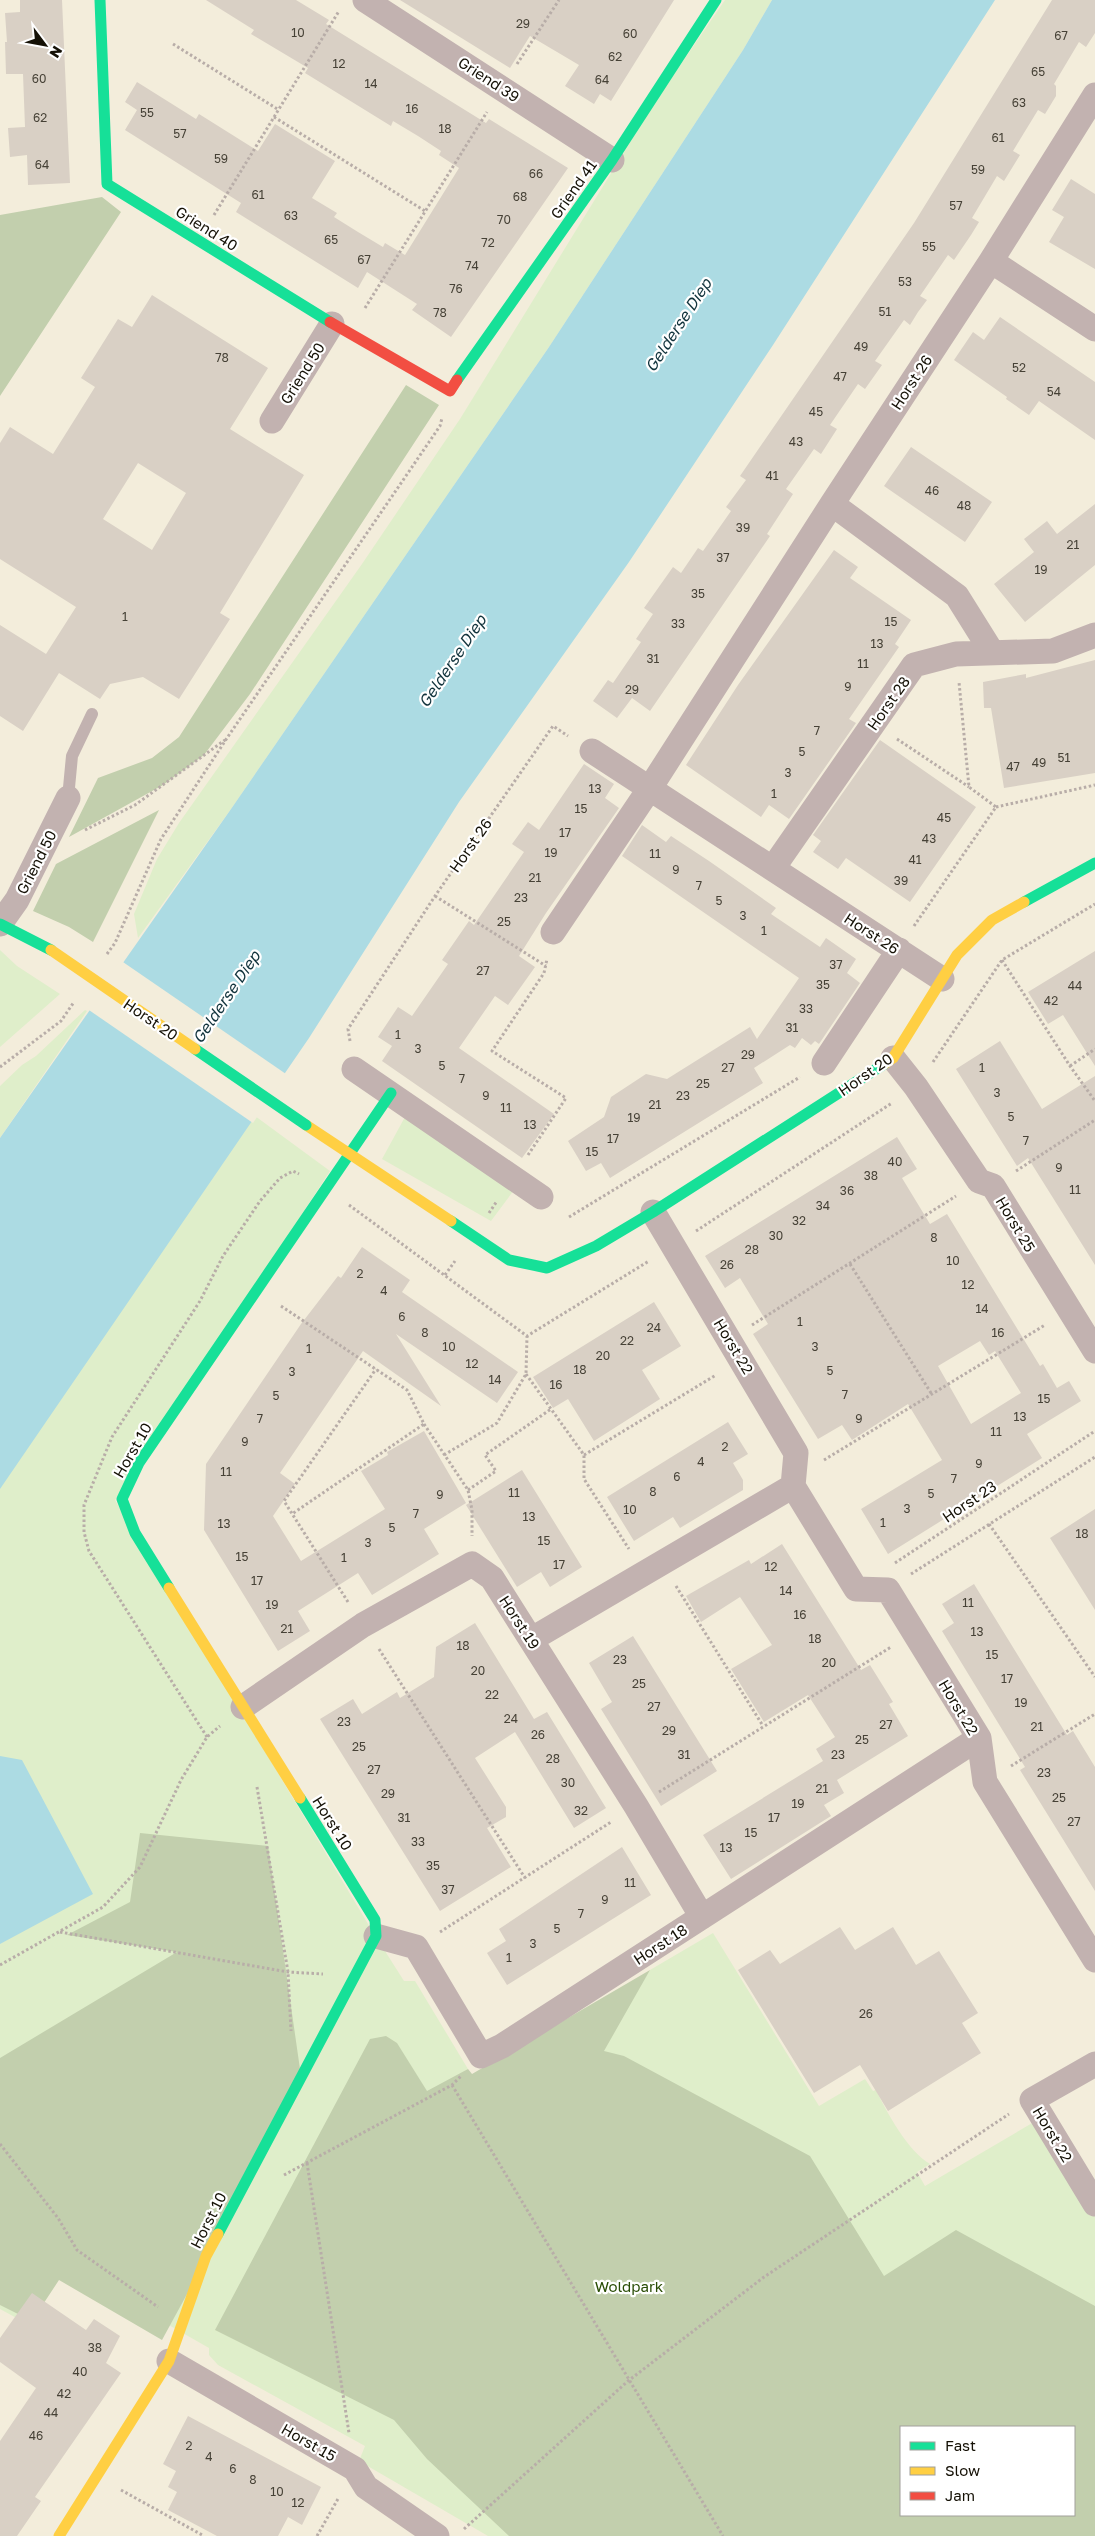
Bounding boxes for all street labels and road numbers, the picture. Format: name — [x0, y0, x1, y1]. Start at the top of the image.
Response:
street label: Griend 39 — [455, 53, 523, 105]
street label: Griend 41 — [546, 156, 600, 222]
street label: Griend 40 — [173, 202, 241, 254]
street label: Griend 50 — [276, 339, 328, 407]
street label: Horst 26 — [887, 351, 935, 413]
street label: Horst 28 — [863, 673, 913, 733]
street label: Horst 26 — [445, 815, 495, 875]
street label: Griend 50 — [12, 827, 60, 897]
street label: Horst 26 — [841, 909, 903, 957]
street label: Horst 20 — [120, 994, 182, 1044]
street label: Horst 20 — [834, 1049, 896, 1099]
street label: Horst 25 — [992, 1193, 1040, 1255]
street label: Horst 22 — [710, 1315, 758, 1377]
street label: Horst 10 — [109, 1419, 155, 1481]
street label: Horst 23 — [939, 1476, 999, 1526]
street label: Horst 19 — [496, 1592, 544, 1652]
street label: Horst 22 — [935, 1676, 983, 1738]
street label: Horst 10 — [309, 1793, 357, 1853]
street label: Horst 18 — [630, 1920, 690, 1968]
street label: Horst 22 — [1029, 2103, 1077, 2165]
street label: Horst 10 — [186, 2189, 230, 2251]
street label: Horst 15 — [279, 2419, 339, 2465]

